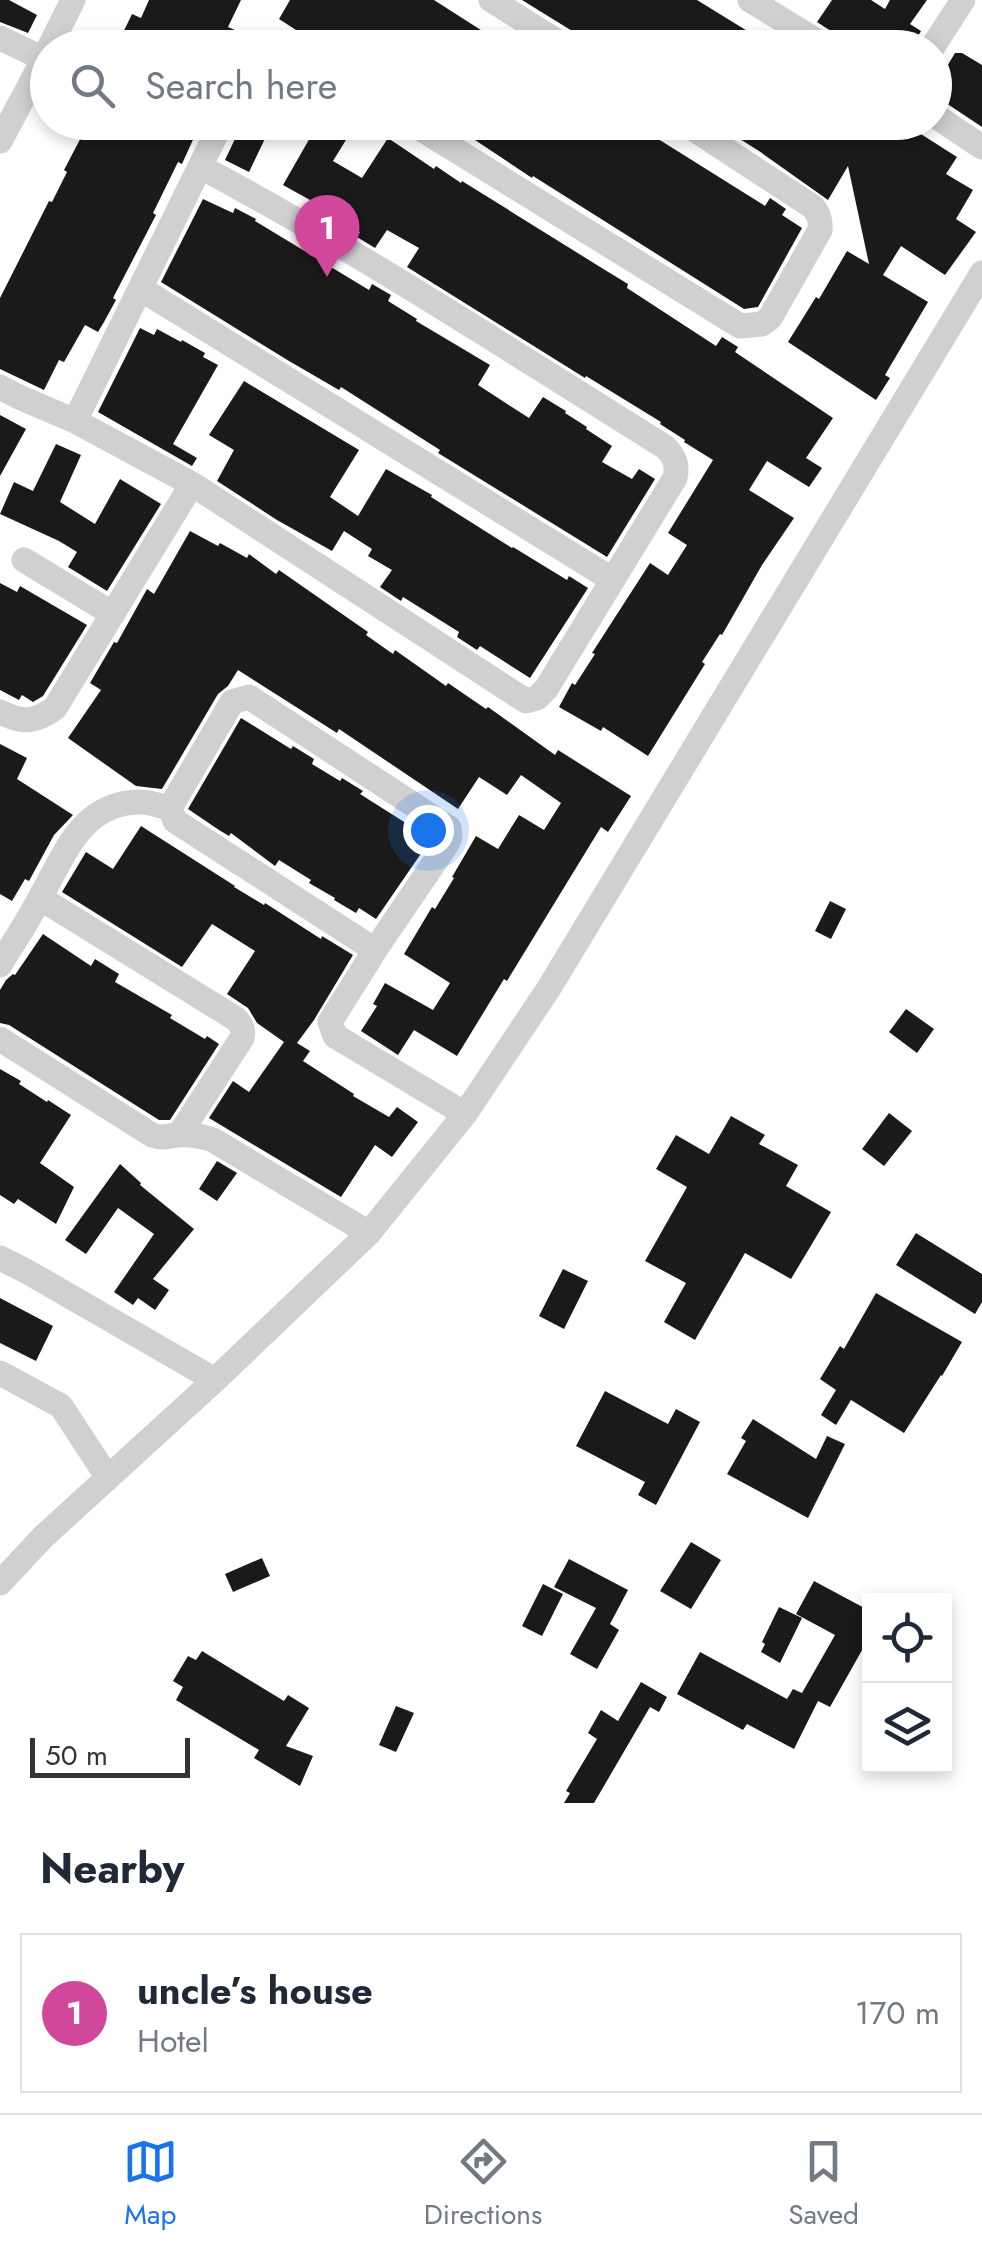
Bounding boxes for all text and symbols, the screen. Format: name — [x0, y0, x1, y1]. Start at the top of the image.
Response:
search box — [30, 30, 952, 140]
icon: search — [65, 58, 120, 113]
text: Search here — [145, 58, 337, 113]
pin: 1 — [294, 194, 360, 277]
your location — [403, 805, 454, 856]
map controls — [862, 1593, 952, 1773]
button: locate — [862, 1593, 952, 1683]
button: layers — [862, 1683, 952, 1773]
scale bar — [30, 1733, 190, 1778]
text: 50 m — [45, 1735, 108, 1776]
text: Nearby — [40, 1838, 184, 1899]
text: uncle’s house — [137, 1963, 373, 2018]
text: 1 — [66, 1990, 83, 2036]
text: 170 m — [855, 1990, 940, 2036]
text: Hotel — [137, 2018, 209, 2064]
tab: Map — [123, 2134, 178, 2235]
tab: Directions — [424, 2134, 542, 2235]
tab: Saved — [788, 2134, 859, 2235]

